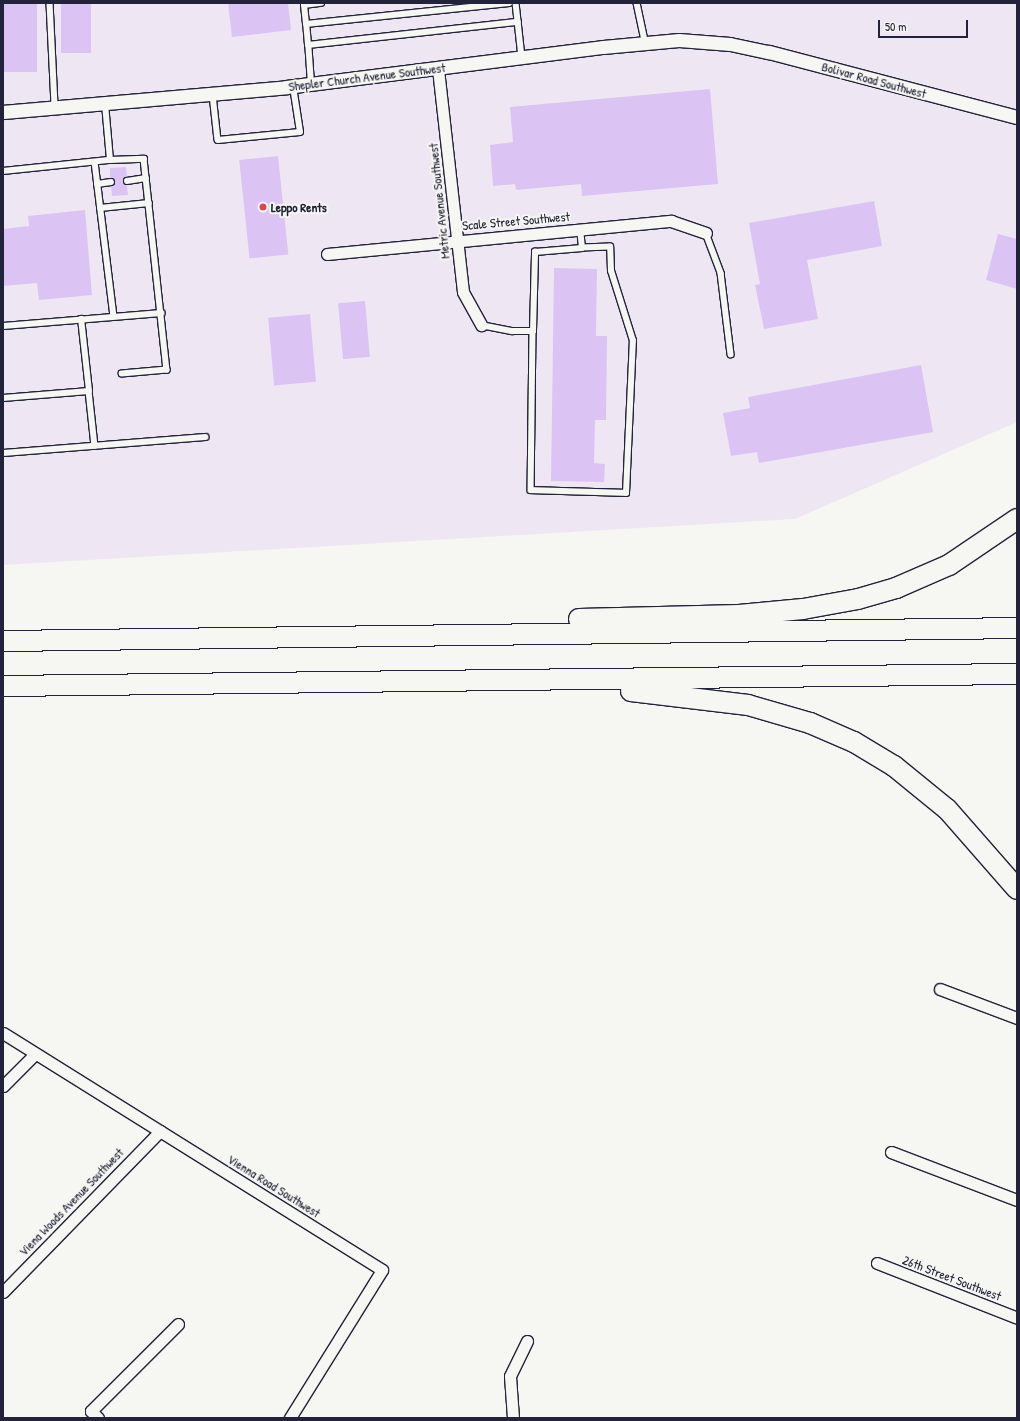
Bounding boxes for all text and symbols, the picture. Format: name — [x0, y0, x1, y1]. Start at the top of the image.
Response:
scale bar — [880, 12, 970, 38]
text: 50 m — [885, 18, 906, 35]
street label: Bolivar Road Southwest — [820, 59, 928, 101]
street label: Shepler Church Avenue Southwest — [288, 60, 446, 94]
street label: Metric Avenue Southwest — [425, 142, 453, 260]
place label: Leppo Rents — [271, 199, 327, 215]
marker: Leppo Rents — [258, 202, 268, 212]
street label: Scale Street Southwest — [462, 209, 570, 233]
street label: Viena Woods Avenue Southwest — [15, 1145, 127, 1259]
street label: Vienna Road Southwest — [225, 1151, 323, 1221]
street label: 26th Street Southwest — [900, 1252, 1004, 1304]

